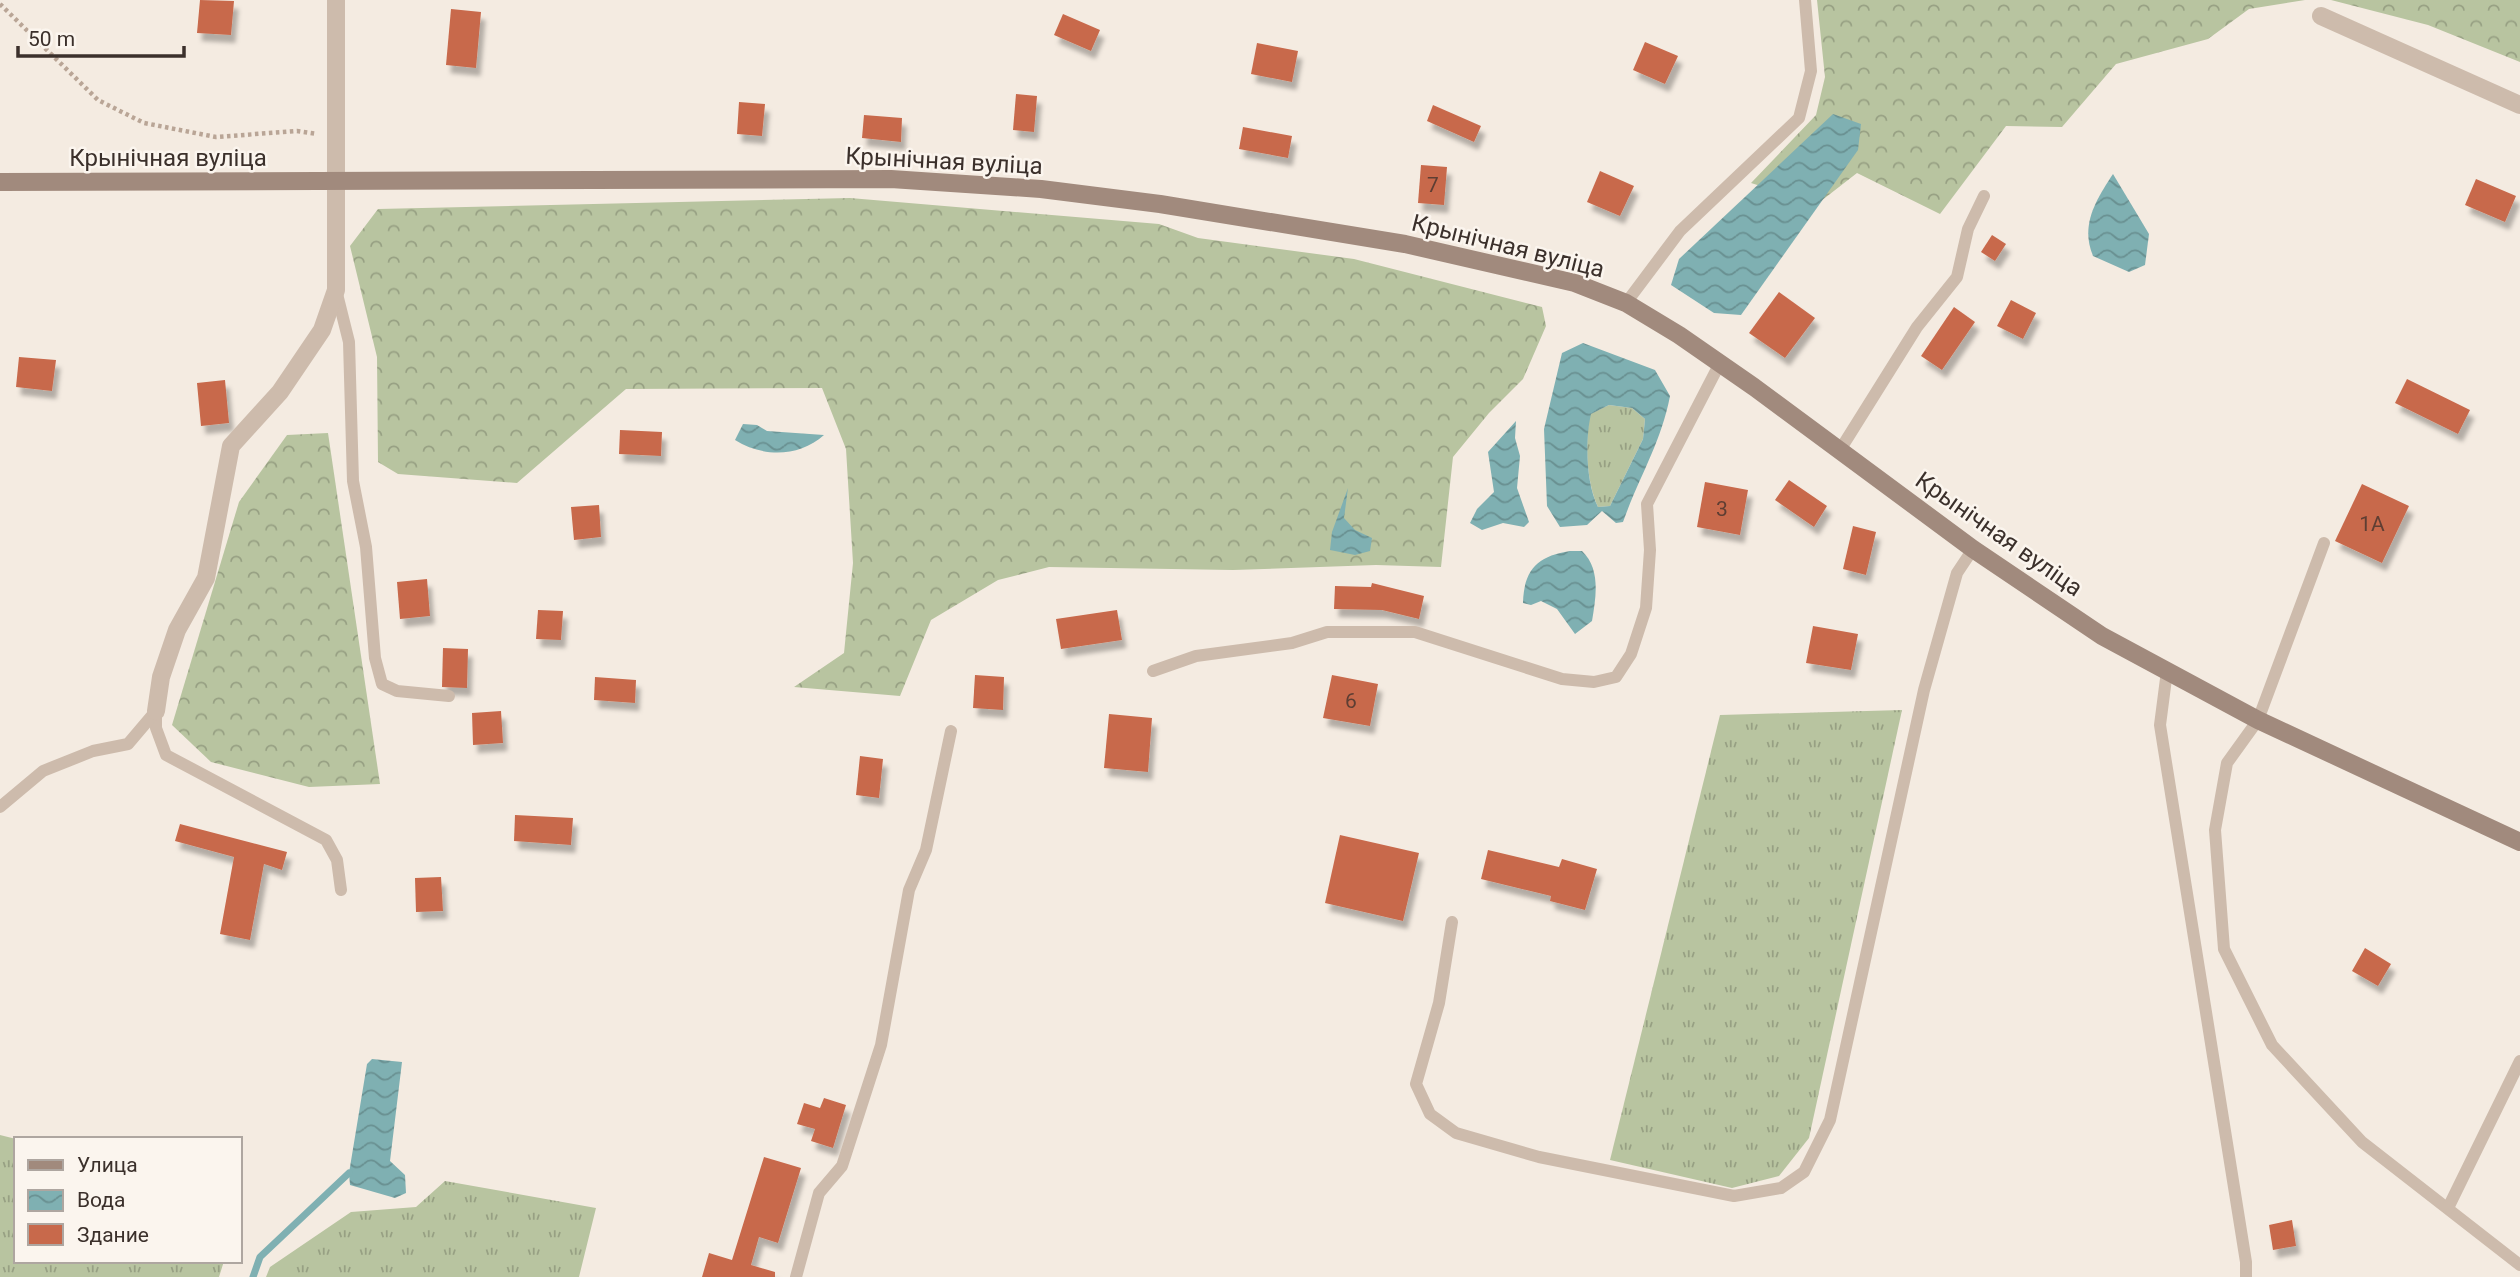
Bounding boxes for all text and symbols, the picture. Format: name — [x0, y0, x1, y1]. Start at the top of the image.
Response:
scale bar — [18, 14, 184, 58]
text: 50 m — [28, 27, 75, 51]
street label: Крынічная вуліца — [845, 142, 1043, 180]
street label: Крынічная вуліца — [69, 144, 267, 172]
house number: 7 — [1427, 173, 1439, 197]
street label: Крынічная вуліца — [1409, 209, 1607, 283]
street label: Крынічная вуліца — [1910, 466, 2088, 602]
house number: 3 — [1716, 497, 1728, 521]
house number: 1А — [2359, 512, 2385, 536]
house number: 6 — [1345, 689, 1357, 713]
legend — [14, 1137, 242, 1263]
text: Улица — [77, 1153, 138, 1177]
text: Вода — [77, 1188, 125, 1212]
text: Здание — [77, 1223, 149, 1247]

